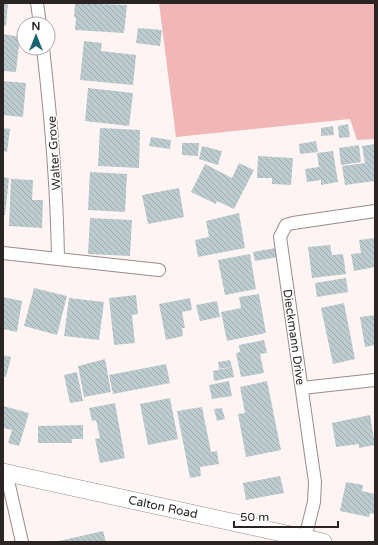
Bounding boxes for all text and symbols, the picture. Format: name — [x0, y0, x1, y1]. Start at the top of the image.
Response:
north arrow — [16, 16, 56, 56]
text: N — [32, 20, 40, 33]
street label: Walter Grove — [44, 115, 64, 190]
street label: Dieckmann Drive — [280, 288, 308, 386]
street label: Calton Road — [127, 493, 199, 521]
scale bar — [234, 503, 338, 529]
text: 50 m — [240, 510, 269, 524]

